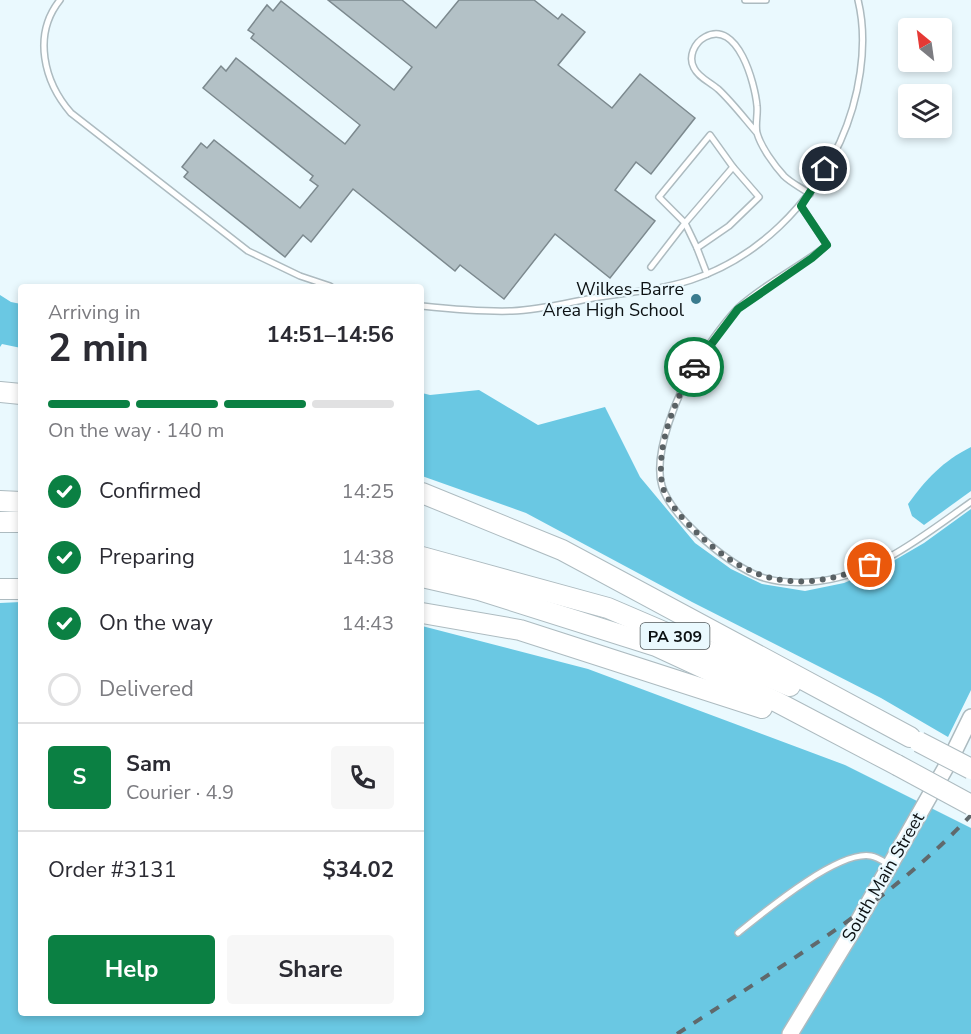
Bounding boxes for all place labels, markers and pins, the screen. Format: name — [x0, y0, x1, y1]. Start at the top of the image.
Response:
pin — [799, 143, 850, 194]
place label: Wilkes-Barre Area High School — [543, 277, 685, 322]
marker: Wilkes-Barre Area High School — [689, 292, 703, 306]
pin — [844, 539, 895, 590]

